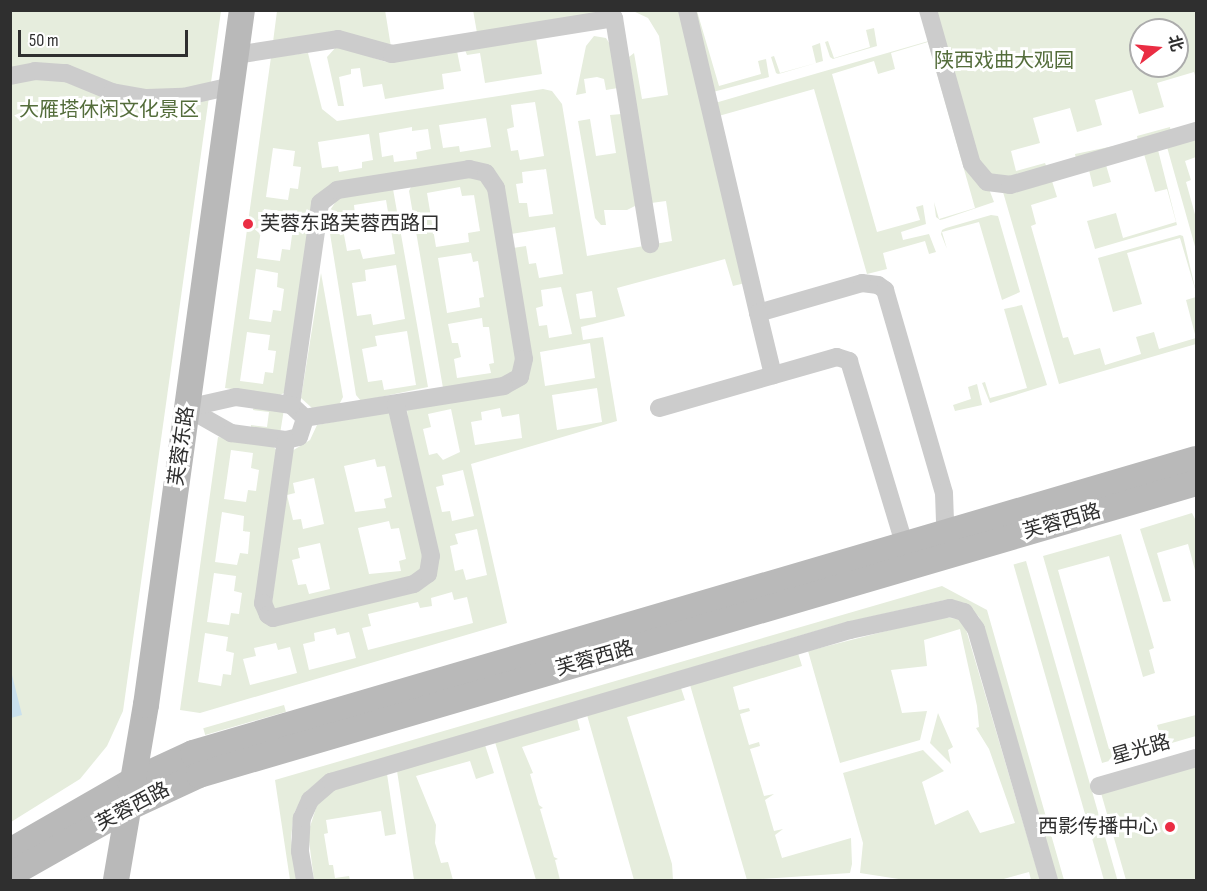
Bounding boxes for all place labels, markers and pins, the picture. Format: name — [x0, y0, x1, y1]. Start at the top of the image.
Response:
place label: 芙蓉东路芙蓉西路口 — [260, 212, 440, 236]
marker: 芙蓉东路芙蓉西路口 — [241, 217, 255, 231]
place label: 西影传播中心 — [1038, 815, 1158, 839]
marker: 西影传播中心 — [1163, 820, 1177, 834]

